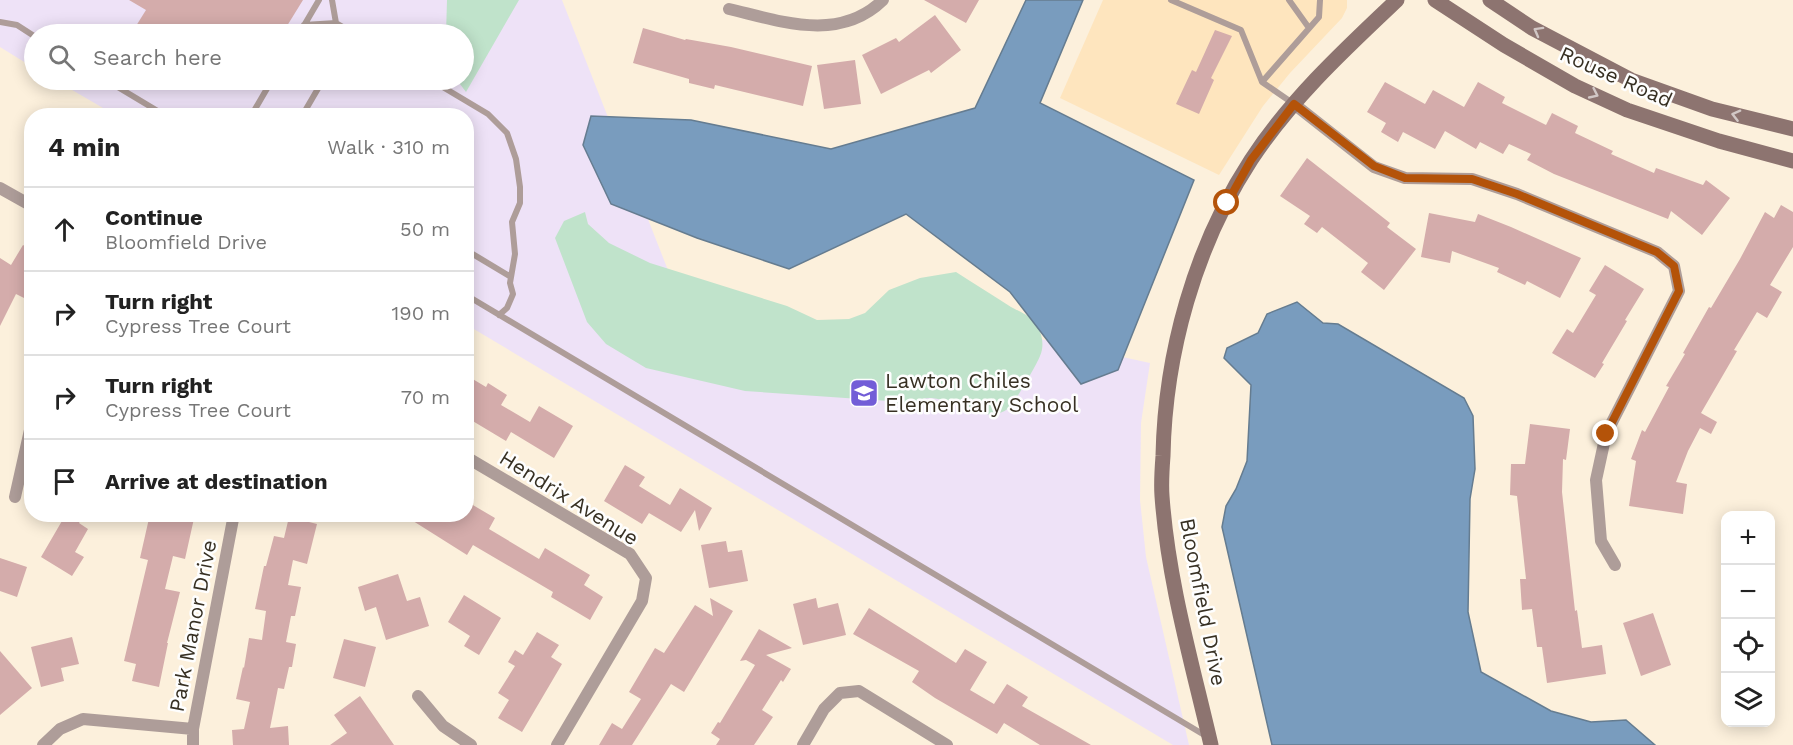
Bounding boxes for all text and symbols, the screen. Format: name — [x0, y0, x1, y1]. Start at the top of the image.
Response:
search box — [24, 24, 474, 90]
one-way arrow — [1534, 27, 1544, 38]
icon: search — [45, 41, 78, 74]
street label: Rouse Road — [1556, 41, 1676, 113]
text: Search here — [93, 45, 222, 70]
one-way arrow — [1587, 87, 1598, 99]
one-way arrow — [1731, 109, 1741, 122]
text: 4 min — [48, 132, 120, 162]
text: Walk · 310 m — [327, 135, 450, 159]
route start — [1213, 189, 1239, 215]
text: Continue — [105, 205, 203, 230]
icon: ahead — [48, 213, 81, 246]
text: 50 m — [400, 217, 450, 241]
text: Bloomfield Drive — [105, 230, 267, 254]
text: Turn right — [105, 289, 212, 314]
icon: right — [48, 297, 81, 330]
text: 190 m — [392, 301, 450, 325]
text: Cypress Tree Court — [105, 314, 291, 338]
place label: Lawton Chiles Elementary School — [885, 368, 1079, 417]
text: Turn right — [105, 373, 212, 398]
school or university icon: Lawton Chiles Elementary School — [848, 377, 880, 409]
icon: right — [48, 381, 81, 414]
text: 70 m — [401, 385, 450, 409]
text: Cypress Tree Court — [105, 398, 291, 422]
route end — [1592, 420, 1618, 446]
street label: Hendrix Avenue — [495, 445, 643, 550]
icon: arrive — [48, 465, 81, 498]
text: Arrive at destination — [105, 469, 328, 494]
map controls — [1721, 511, 1775, 727]
button: + — [1721, 511, 1775, 565]
street label: Bloomfield Drive — [1175, 516, 1232, 688]
street label: Park Manor Drive — [164, 538, 221, 714]
button: − — [1721, 565, 1775, 619]
button: locate — [1721, 619, 1775, 673]
button: layers — [1721, 673, 1775, 727]

